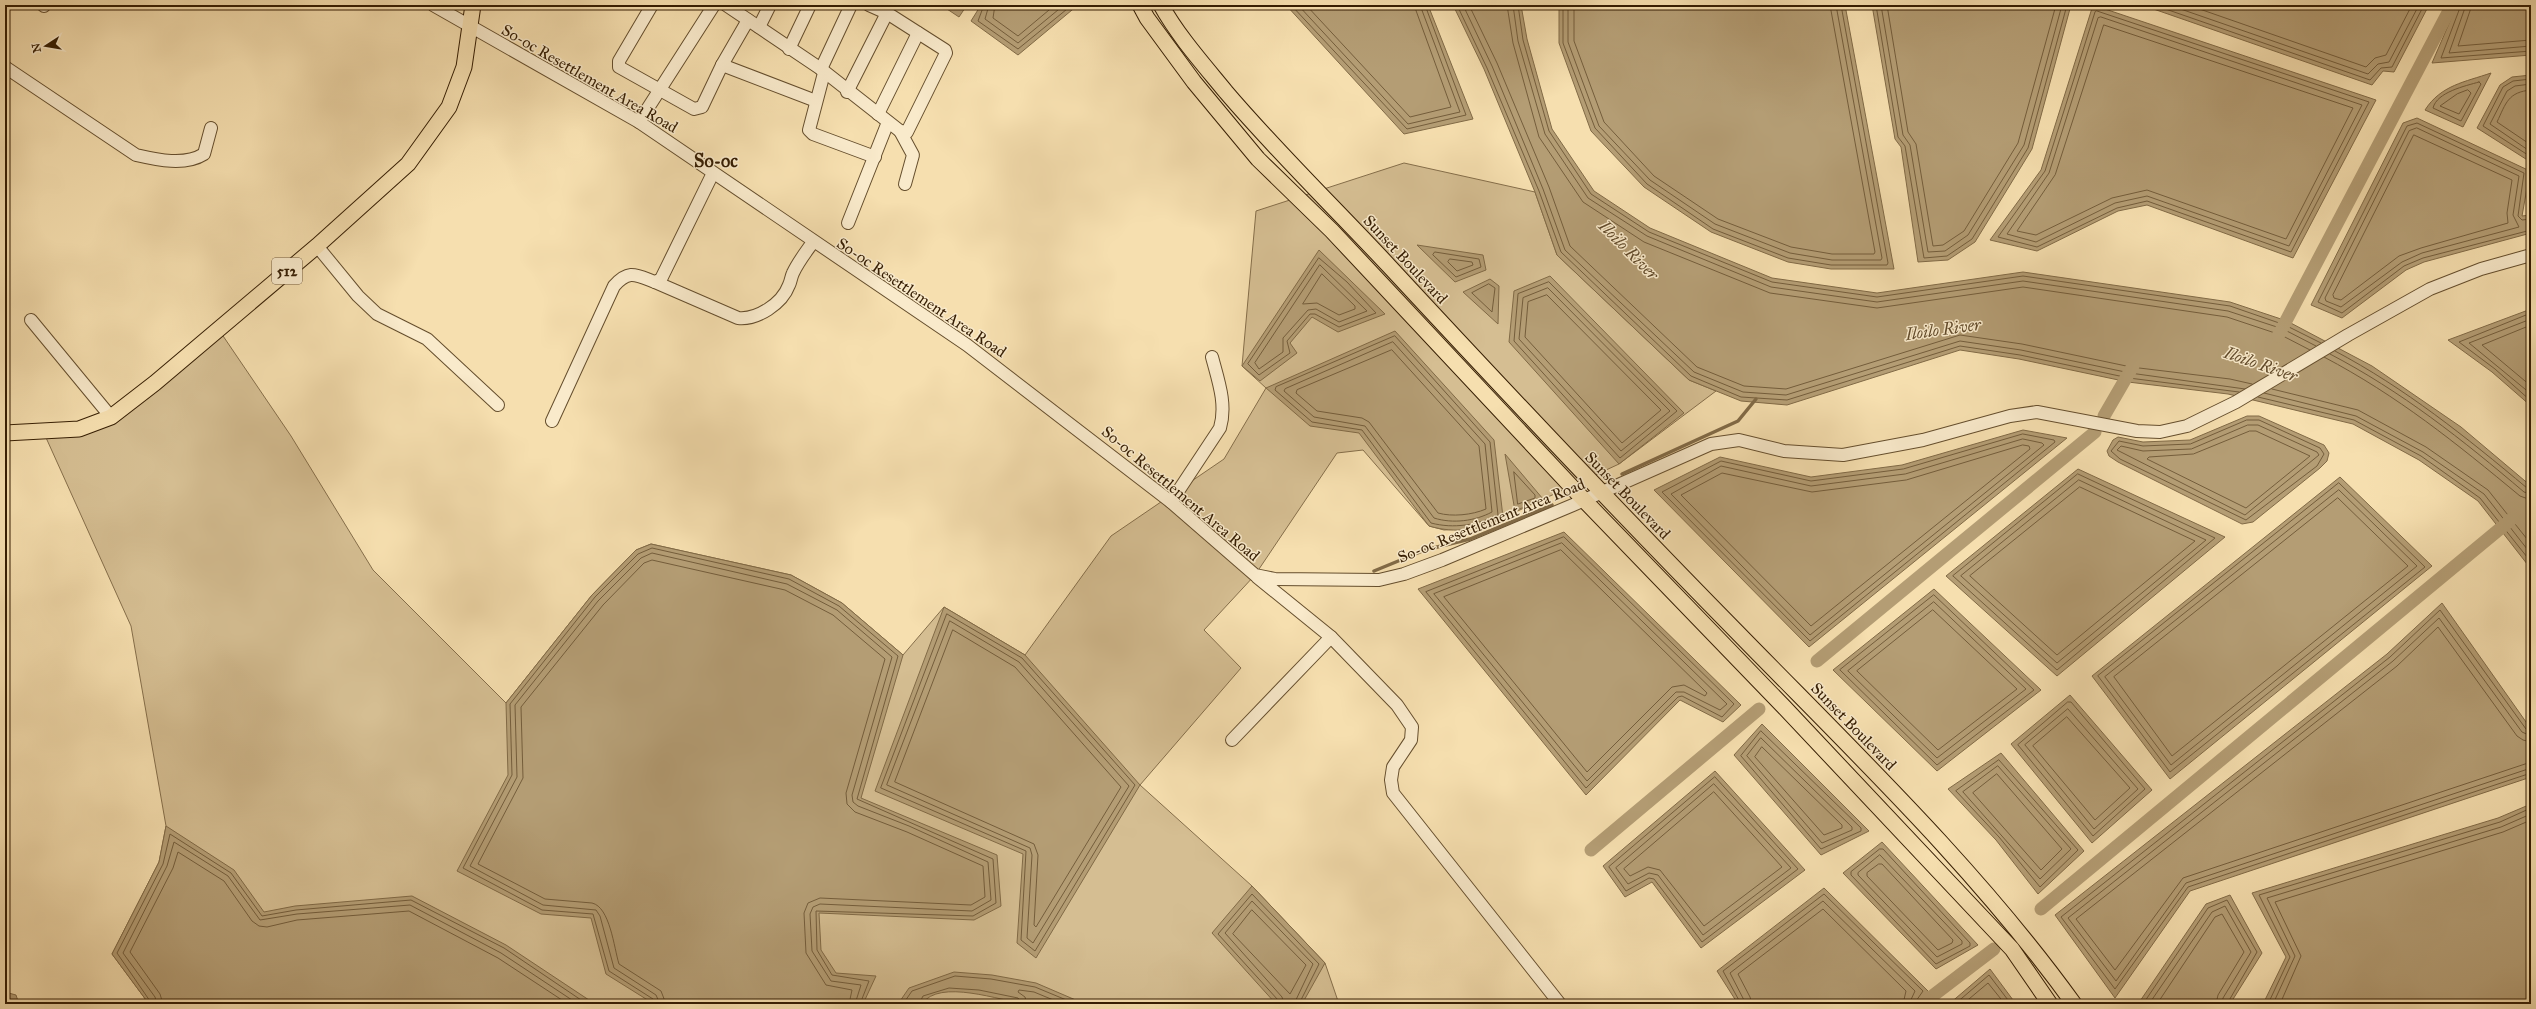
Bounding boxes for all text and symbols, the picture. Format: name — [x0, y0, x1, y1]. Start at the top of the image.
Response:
street label: So-oc Resettlement Area Road — [498, 20, 681, 137]
north arrow — [26, 26, 66, 66]
text: N — [29, 41, 44, 54]
district label: So-oc — [694, 150, 738, 172]
street label: Sunset Boulevard — [1360, 211, 1452, 308]
water label: Iloilo River — [1594, 215, 1664, 285]
street label: So-oc Resettlement Area Road — [833, 234, 1010, 361]
road number: 512 — [272, 258, 302, 284]
water label: Iloilo River — [1903, 314, 1983, 345]
water label: Iloilo River — [2220, 342, 2301, 387]
street label: So-oc Resettlement Area Road — [1098, 422, 1264, 565]
street label: Sunset Boulevard — [1581, 448, 1674, 543]
street label: So-oc Resettlement Area Road — [1395, 474, 1588, 567]
street label: Sunset Boulevard — [1807, 679, 1900, 774]

